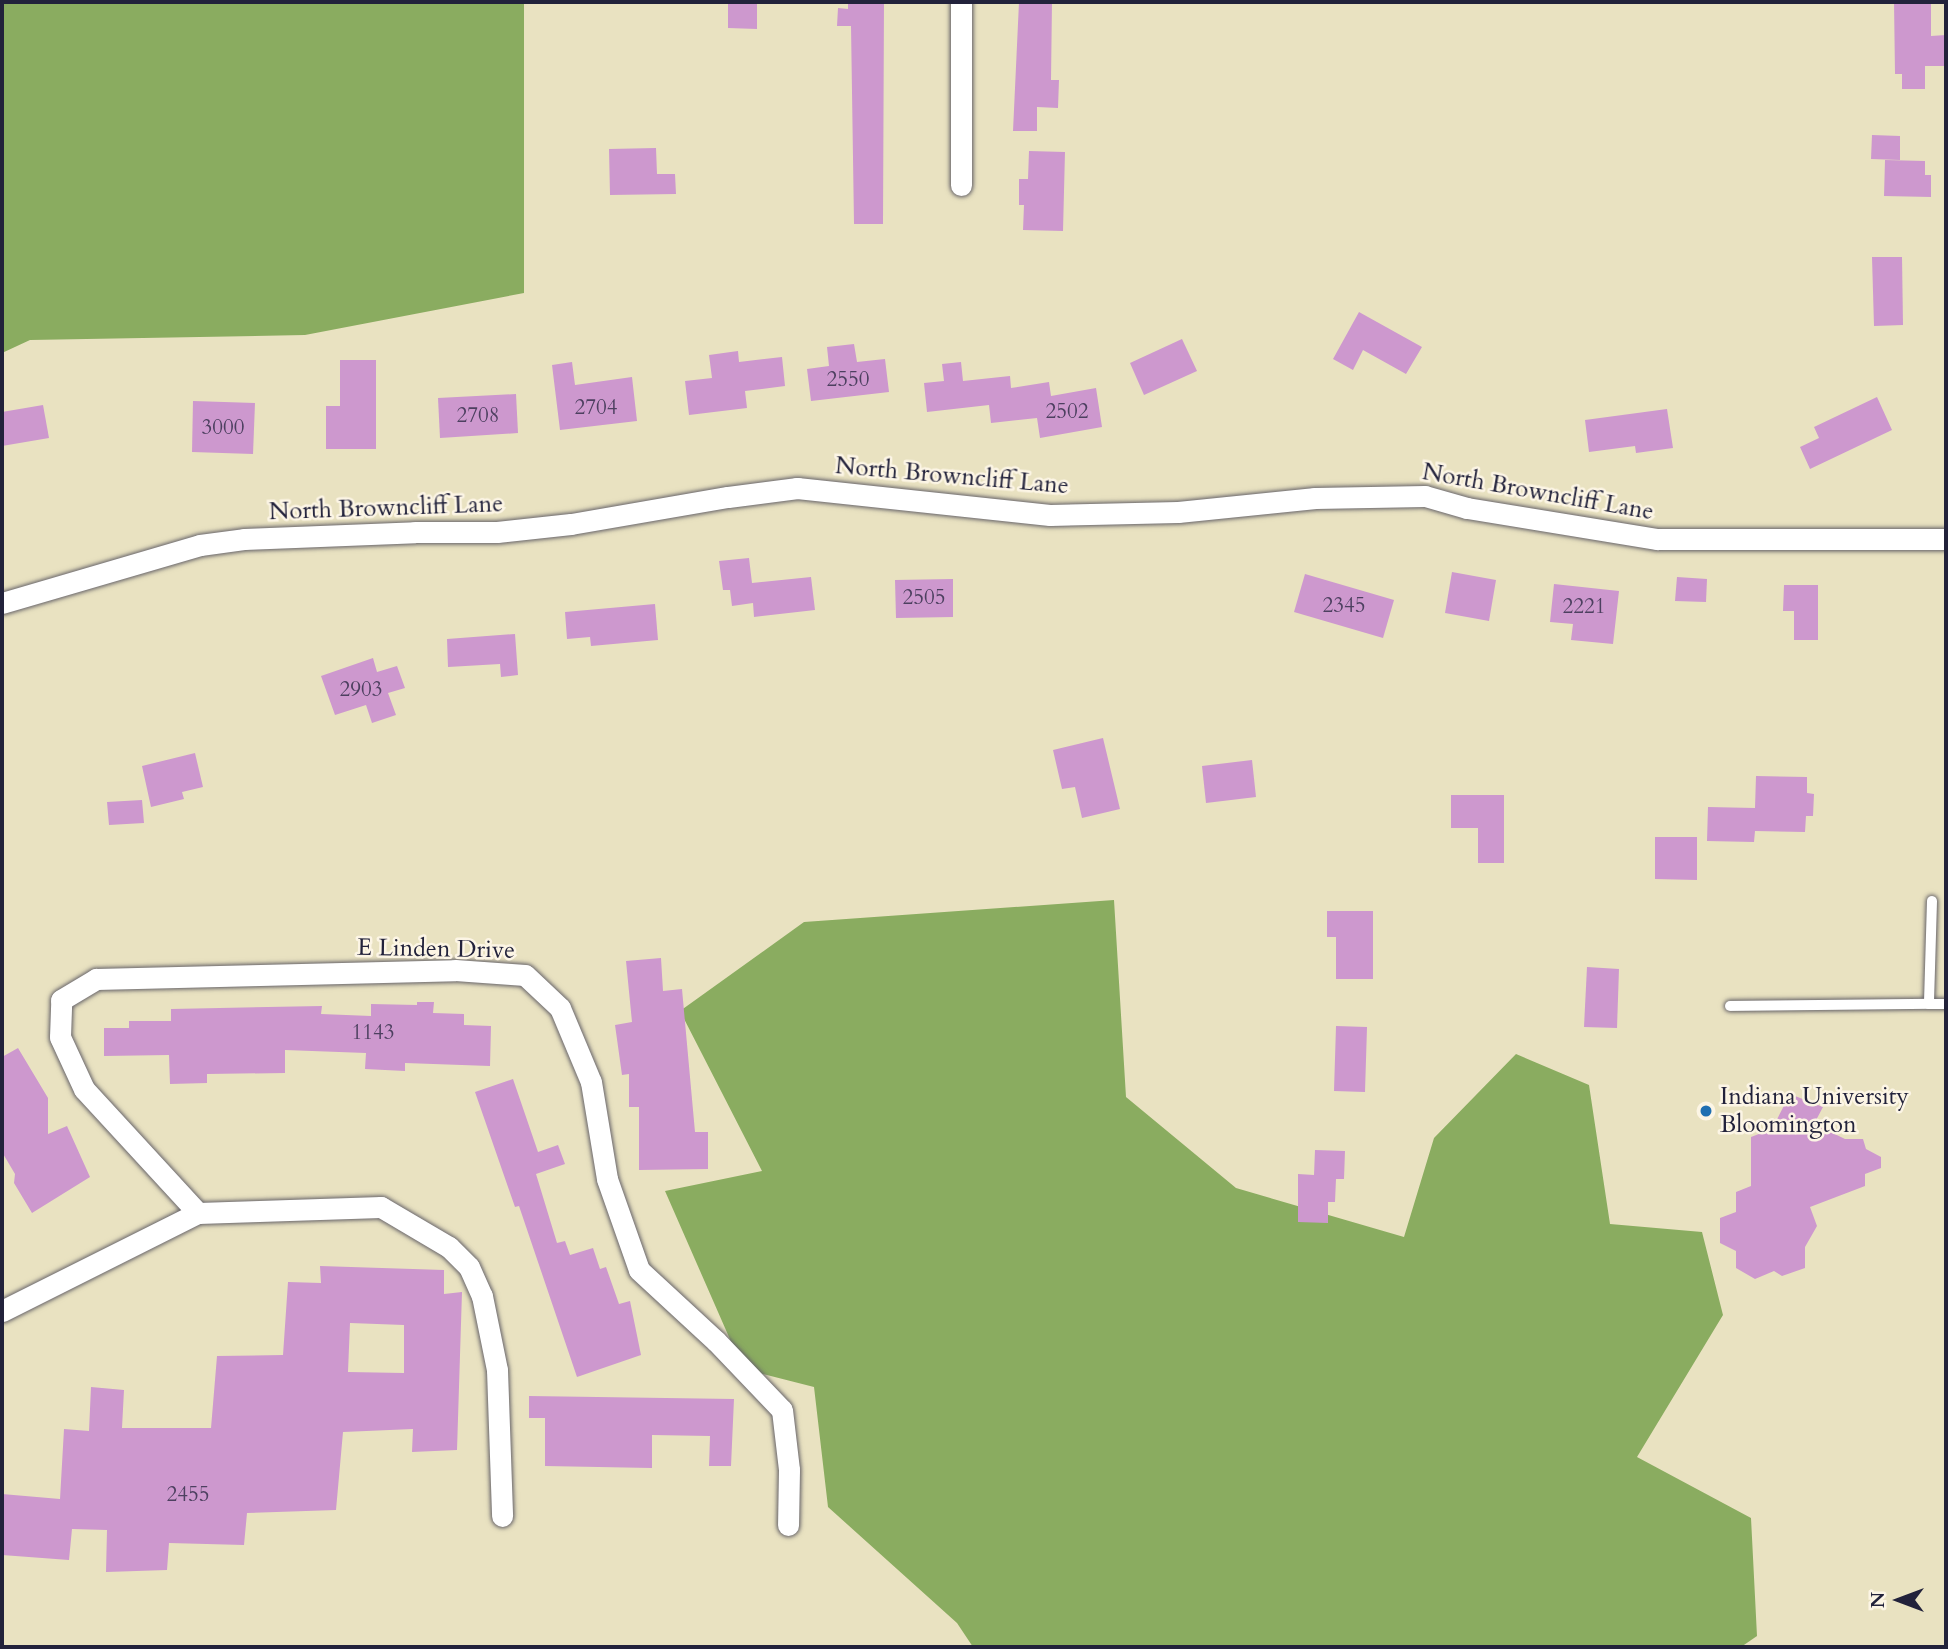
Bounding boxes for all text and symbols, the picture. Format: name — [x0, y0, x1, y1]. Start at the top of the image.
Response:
house number: 2550 — [826, 367, 870, 393]
house number: 2704 — [574, 395, 618, 421]
house number: 2502 — [1045, 399, 1089, 425]
house number: 2708 — [456, 403, 500, 429]
house number: 3000 — [201, 415, 245, 441]
street label: North Browncliff Lane — [834, 451, 1070, 501]
street label: North Browncliff Lane — [1420, 457, 1656, 527]
street label: North Browncliff Lane — [268, 490, 504, 526]
house number: 2505 — [902, 585, 946, 611]
house number: 2345 — [1322, 593, 1366, 619]
house number: 2221 — [1562, 594, 1606, 620]
house number: 2903 — [339, 677, 383, 703]
street label: E Linden Drive — [357, 933, 515, 965]
house number: 1143 — [351, 1020, 395, 1046]
place label: Indiana University Bloomington — [1720, 1083, 1909, 1139]
marker: Indiana University Bloomington — [1698, 1103, 1714, 1119]
house number: 2455 — [166, 1482, 210, 1508]
north arrow — [1864, 1565, 1934, 1635]
text: N — [1865, 1592, 1891, 1608]

